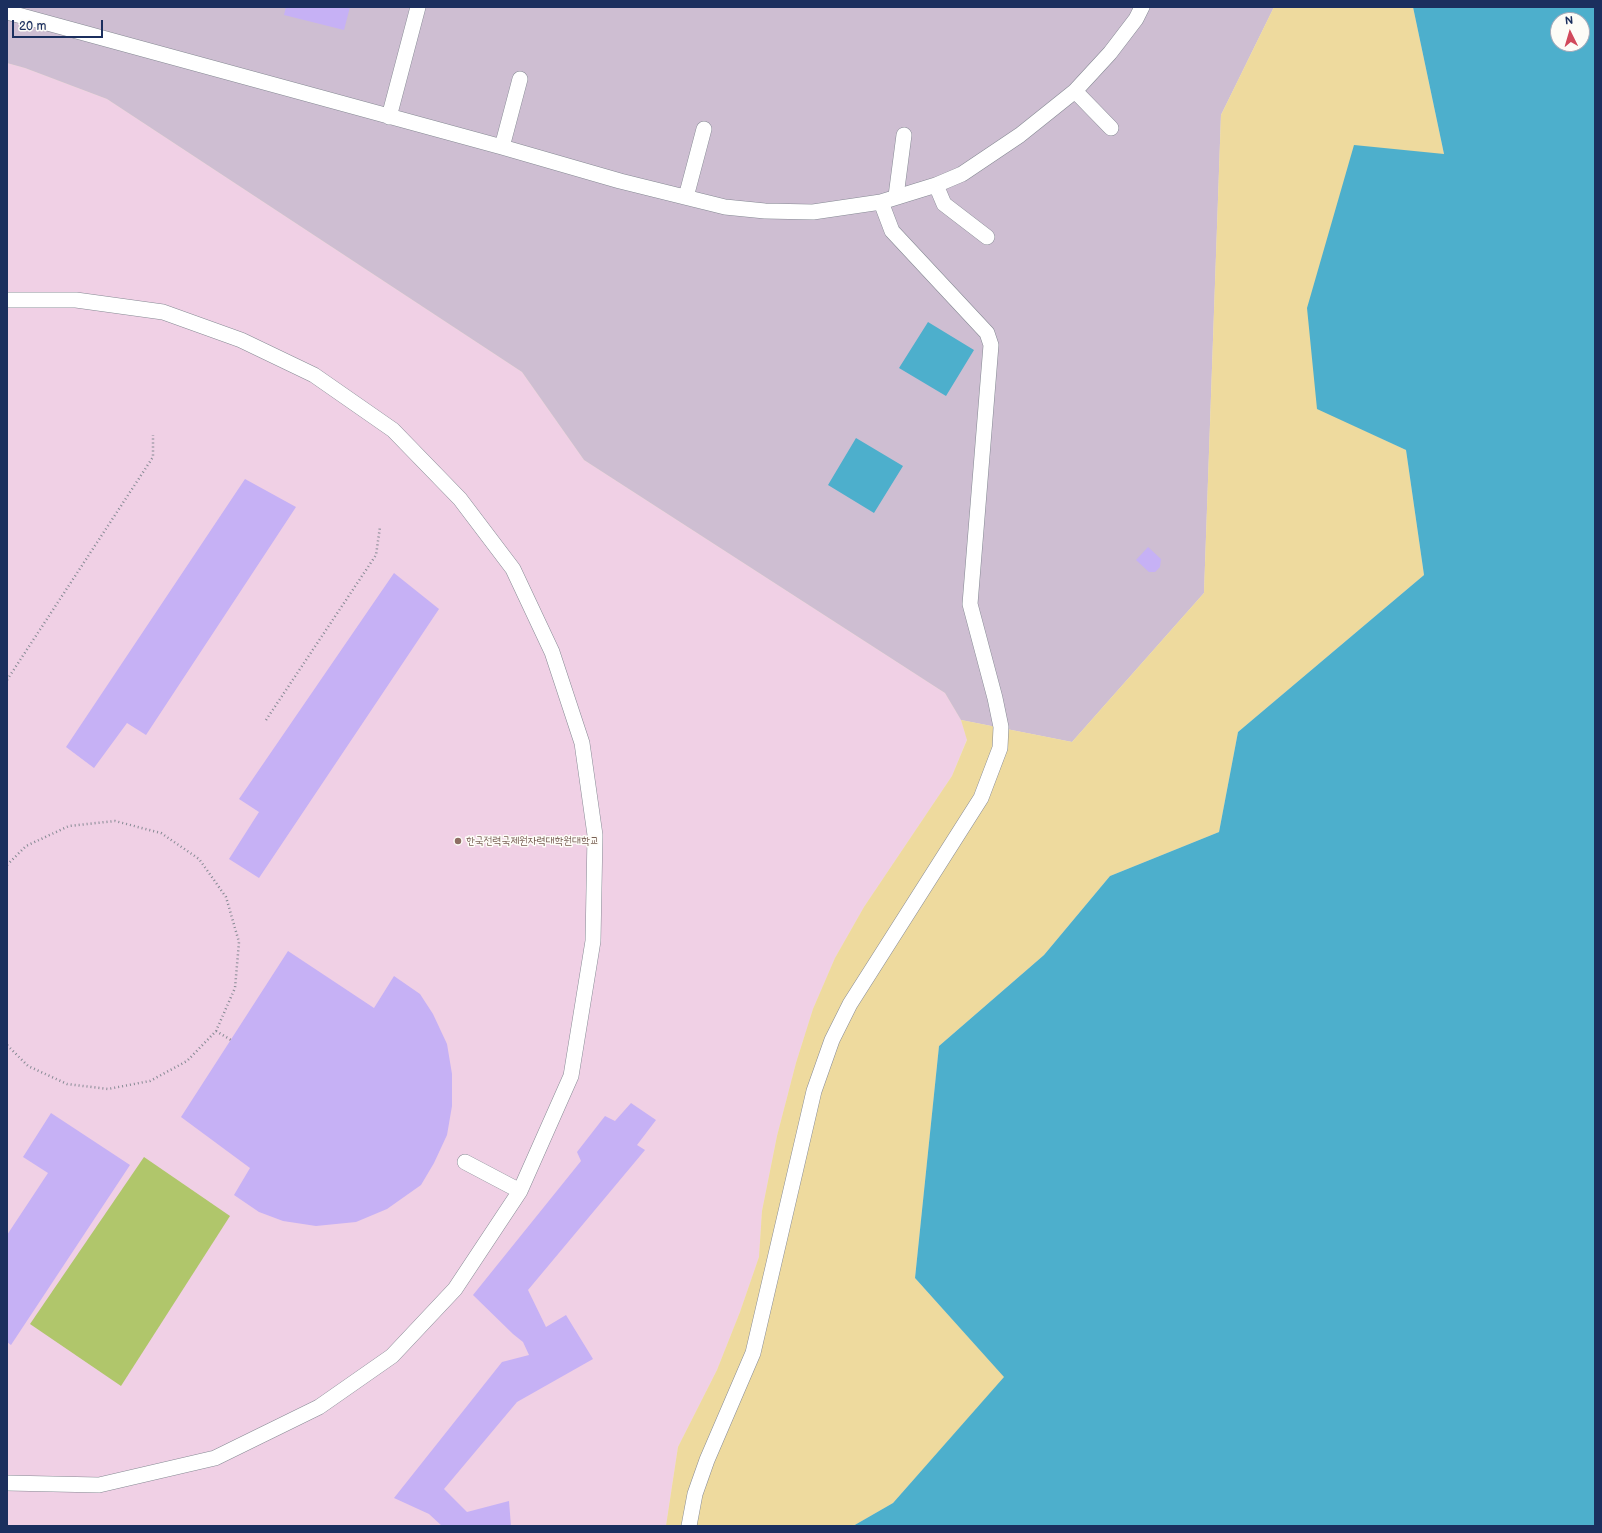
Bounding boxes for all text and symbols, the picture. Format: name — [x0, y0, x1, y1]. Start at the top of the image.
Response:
scale bar — [14, 12, 105, 38]
north arrow — [1550, 12, 1590, 52]
text: N — [1564, 14, 1574, 27]
text: 20 m — [19, 19, 46, 34]
place label: 한국전력국제원자력대학원대학교 — [466, 834, 599, 848]
marker: 한국전력국제원자력대학원대학교 — [453, 836, 463, 846]

